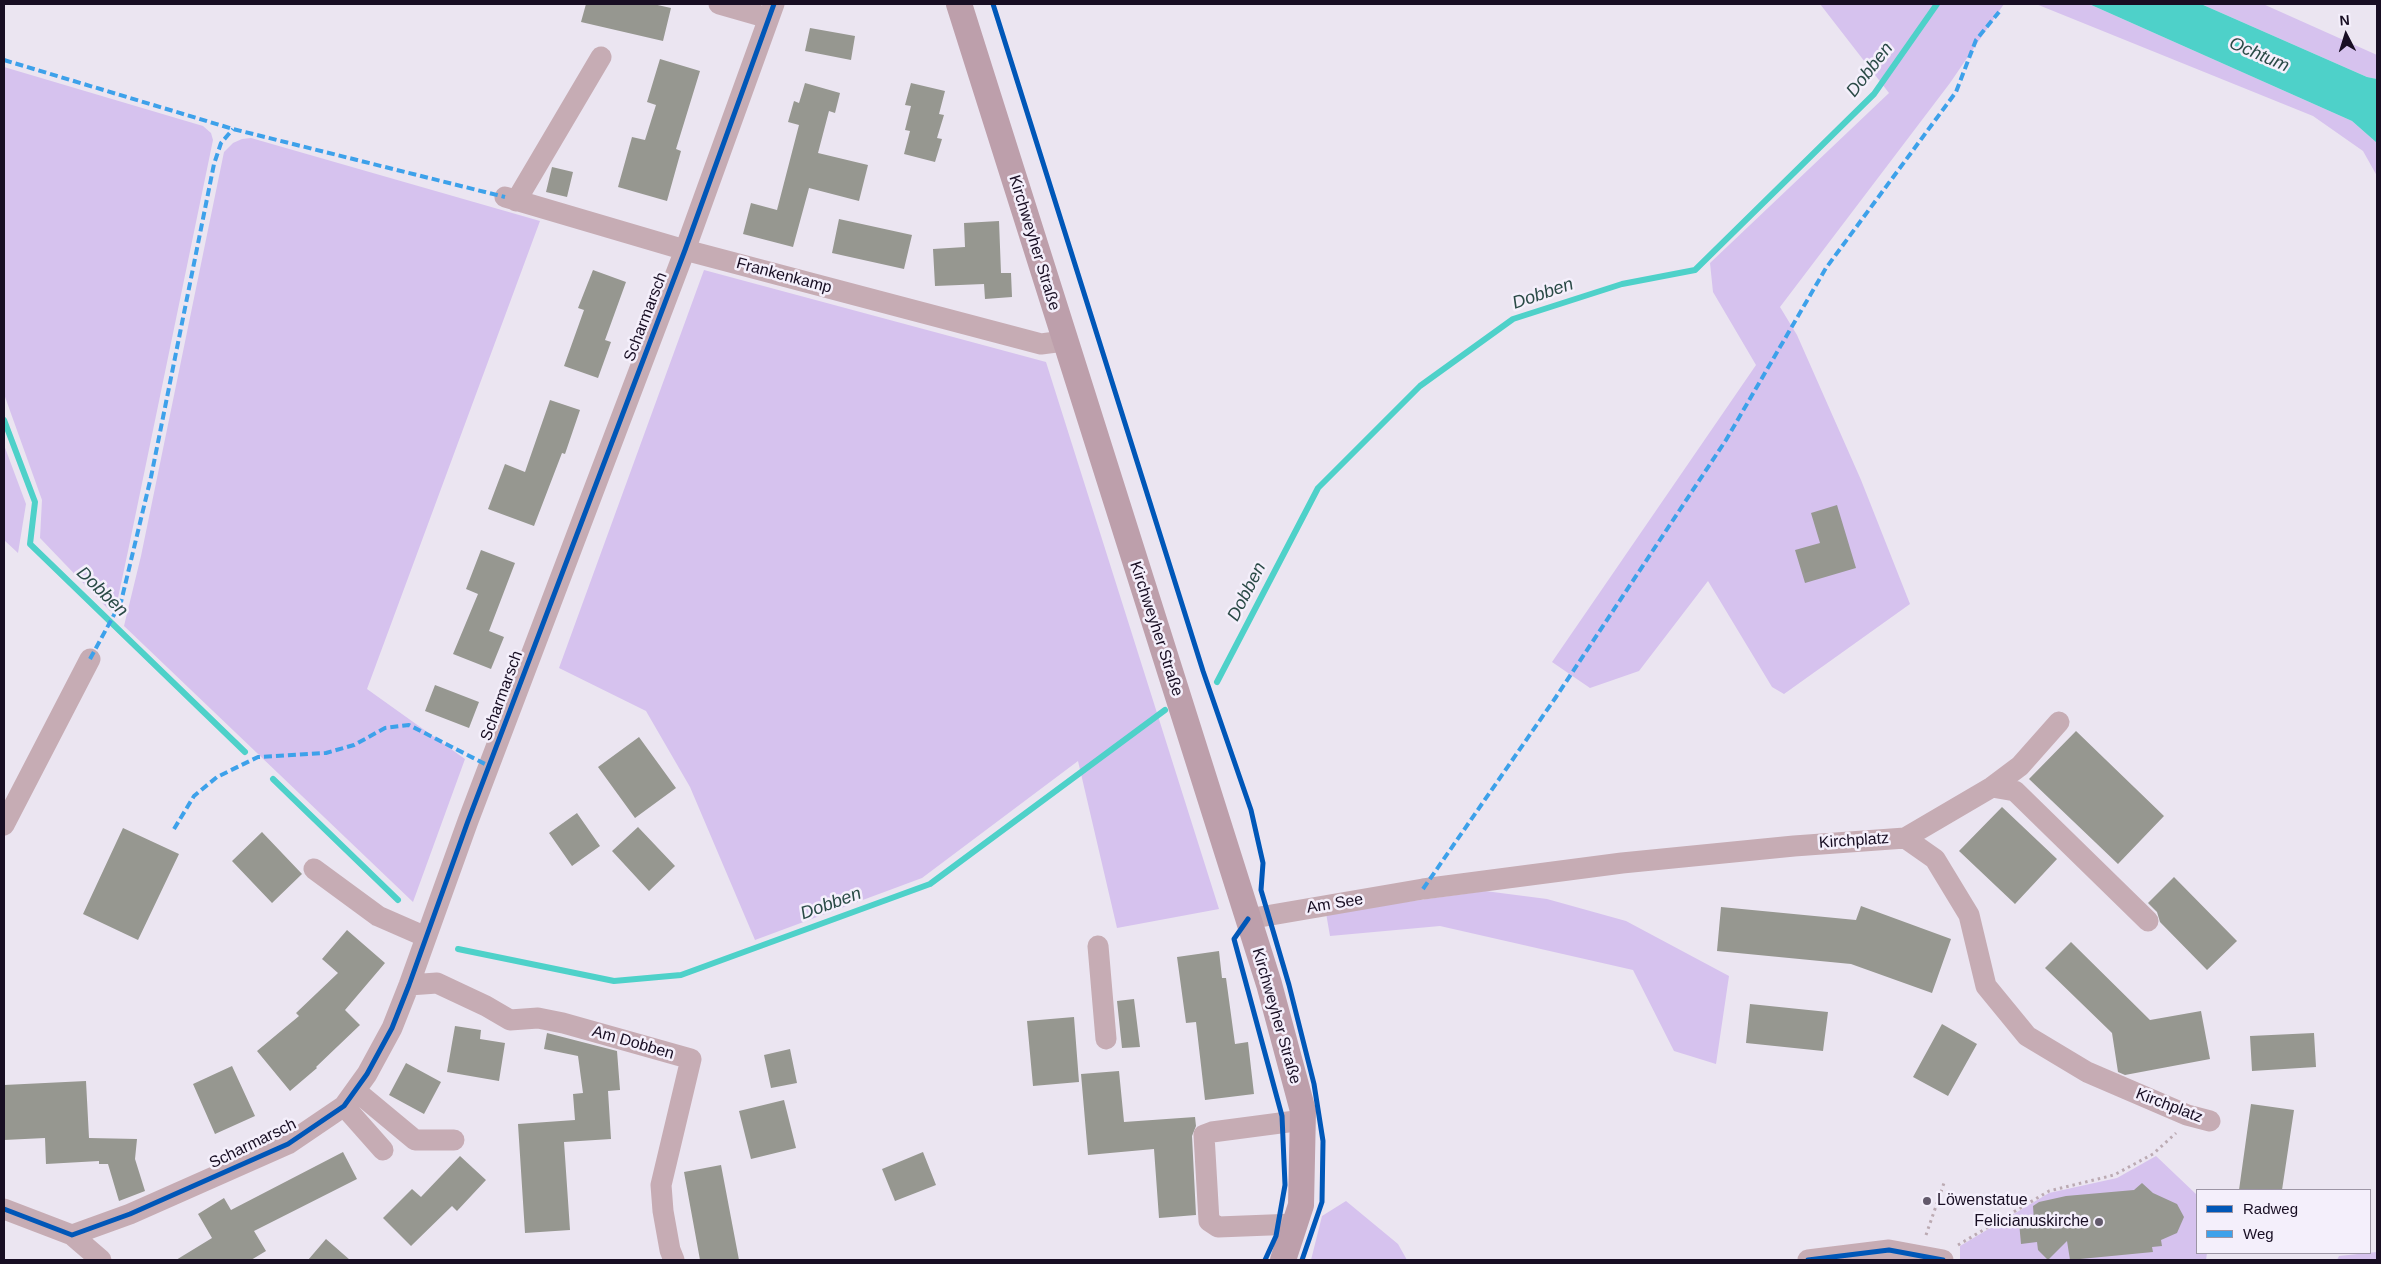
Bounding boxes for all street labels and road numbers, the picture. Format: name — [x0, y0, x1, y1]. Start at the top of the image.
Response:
street label: Kirchweyher Straße — [1004, 173, 1064, 313]
street label: Frankenkamp — [734, 254, 834, 298]
street label: Scharmarsch — [620, 270, 672, 364]
street label: Kirchweyher Straße — [1125, 559, 1187, 699]
street label: Scharmarsch — [477, 648, 527, 744]
street label: Kirchplatz — [1818, 829, 1890, 853]
street label: Am See — [1305, 890, 1365, 918]
street label: Kirchweyher Straße — [1247, 946, 1305, 1086]
street label: Am Dobben — [590, 1022, 676, 1064]
street label: Kirchplatz — [2133, 1084, 2205, 1128]
street label: Scharmarsch — [206, 1115, 300, 1173]

